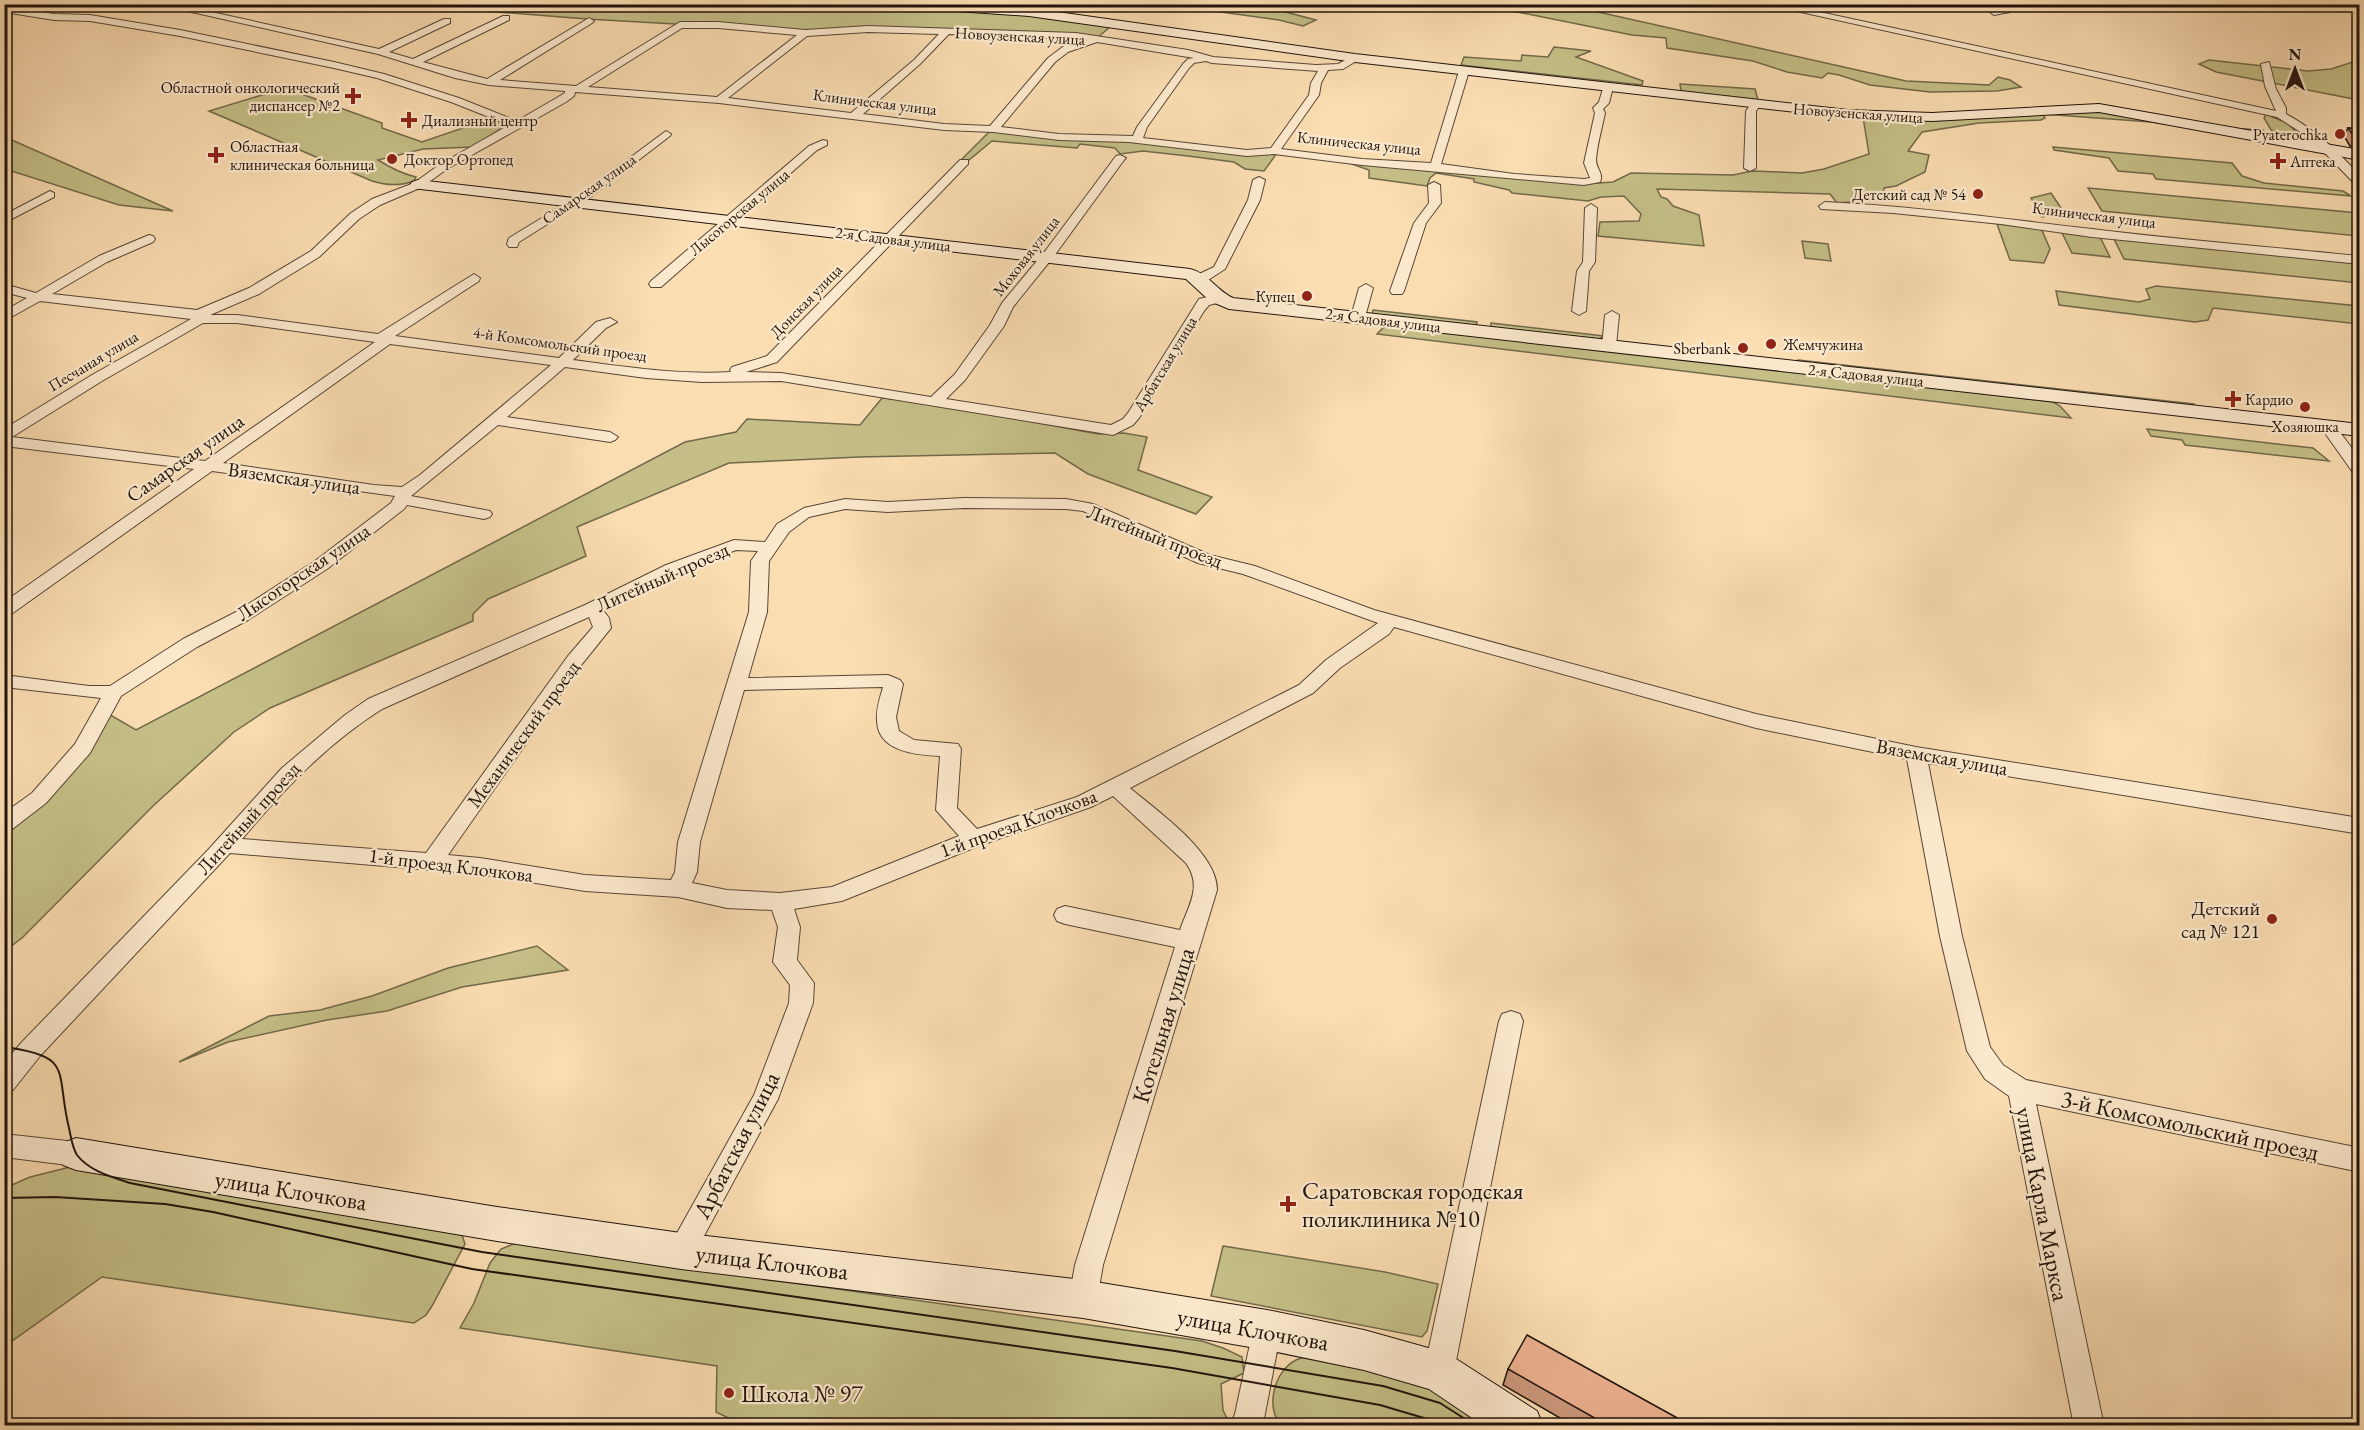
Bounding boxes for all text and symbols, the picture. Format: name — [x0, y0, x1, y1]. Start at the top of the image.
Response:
street label: Новоузенская улица — [954, 22, 1086, 50]
north arrow — [2265, 39, 2325, 99]
text: N — [2289, 44, 2302, 65]
place label: Областной онкологический диспансер №2 — [161, 77, 341, 116]
street label: Клиническая улица — [812, 84, 939, 120]
marker: Областной онкологический диспансер №2 — [344, 87, 362, 105]
street label: Новоузенская улица — [1792, 98, 1924, 128]
place label: Диализный центр — [422, 110, 538, 131]
marker: Диализный центр — [400, 111, 418, 129]
place label: Pyaterochka — [2253, 124, 2329, 145]
street label: Клиническая улица — [1296, 126, 1423, 160]
marker: Pyaterochka — [2333, 127, 2347, 141]
place label: Областная клиническая больница — [230, 136, 375, 175]
marker: Областная клиническая больница — [207, 146, 225, 164]
street label: Самарская улица — [538, 148, 641, 229]
place label: Доктор Ортопед — [404, 149, 514, 170]
place label: Аптека — [2289, 151, 2336, 172]
marker: Доктор Ортопед — [385, 152, 399, 166]
marker: Аптека — [2271, 154, 2285, 168]
street label: Лысогорская улица — [684, 163, 794, 260]
place label: Детский сад № 54 — [1852, 184, 1966, 205]
marker: Детский сад № 54 — [1971, 187, 1985, 201]
street label: Клиническая улица — [2031, 197, 2158, 233]
street label: Моховая улица — [988, 211, 1064, 301]
street label: 2-я Садовая улица — [834, 221, 953, 257]
street label: Донская улица — [765, 259, 847, 343]
place label: Купец — [1256, 286, 1296, 307]
marker: Купец — [1300, 289, 1314, 303]
street label: 2-я Садовая улица — [1324, 302, 1443, 338]
street label: Арбатская улица — [1128, 312, 1202, 416]
street label: 4-й Комсомольский проезд — [472, 321, 649, 367]
street label: Песчаная улица — [44, 326, 143, 396]
place label: Жемчужина — [1782, 334, 1864, 355]
marker: Жемчужина — [1764, 337, 1778, 351]
place label: Sberbank — [1673, 338, 1731, 359]
marker: Sberbank — [1736, 341, 1750, 355]
street label: 2-я Садовая улица — [1807, 358, 1926, 392]
place label: Кардио — [2245, 389, 2294, 410]
marker: Кардио — [2226, 392, 2240, 406]
marker: Хозяюшка — [2298, 400, 2312, 414]
street label: Самарская улица — [121, 408, 249, 508]
place label: Хозяюшка — [2270, 416, 2339, 437]
street label: Вяземская улица — [226, 456, 362, 500]
street label: Литейный проезд — [1084, 498, 1226, 574]
street label: Лысогорская улица — [231, 518, 375, 626]
street label: Литейный проезд — [591, 536, 733, 618]
street label: Механический проезд — [461, 655, 585, 813]
street label: Вяземская улица — [1874, 733, 2010, 781]
street label: Литейный проезд — [190, 756, 306, 880]
street label: 1-й проезд Клочкова — [936, 782, 1100, 864]
street label: 1-й проезд Клочкова — [367, 842, 535, 888]
place label: Детский сад № 121 — [2181, 895, 2260, 944]
marker: Детский сад № 121 — [2265, 912, 2279, 926]
street label: Котельная улица — [1125, 943, 1201, 1107]
street label: Арбатская улица — [685, 1066, 787, 1225]
street label: 3-й Комсомольский проезд — [2058, 1083, 2322, 1167]
street label: улица Карла Маркса — [2009, 1104, 2077, 1304]
street label: улица Клочкова — [213, 1163, 370, 1217]
place label: Саратовская городская поликлиника №10 — [1302, 1175, 1524, 1234]
marker: Саратовская городская поликлиника №10 — [1279, 1195, 1297, 1213]
street label: улица Клочкова — [694, 1237, 850, 1287]
street label: улица Клочкова — [1175, 1300, 1332, 1358]
place label: Школа № 97 — [741, 1378, 863, 1409]
marker: Школа № 97 — [722, 1386, 736, 1400]

